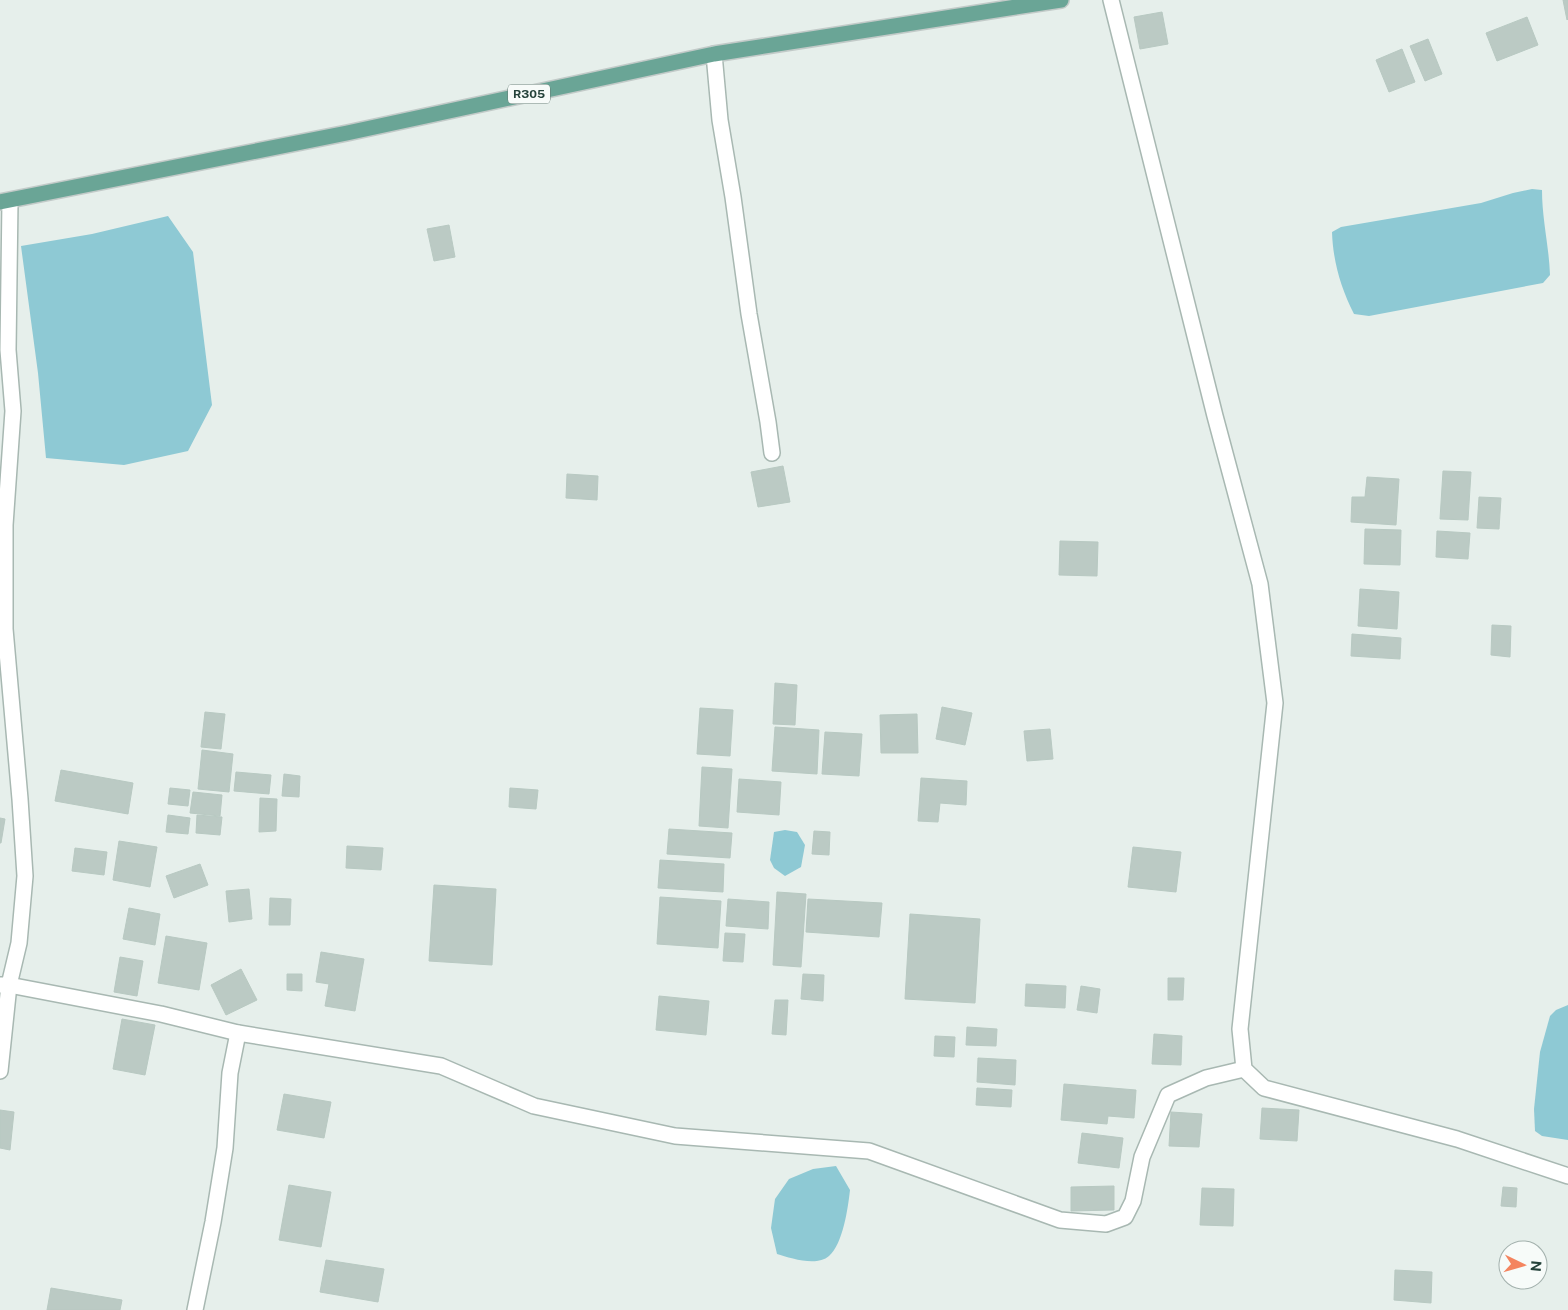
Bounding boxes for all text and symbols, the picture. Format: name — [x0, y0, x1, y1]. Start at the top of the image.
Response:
road number: R305 — [508, 85, 550, 104]
north arrow — [1498, 1240, 1548, 1290]
text: N — [1528, 1260, 1544, 1272]

